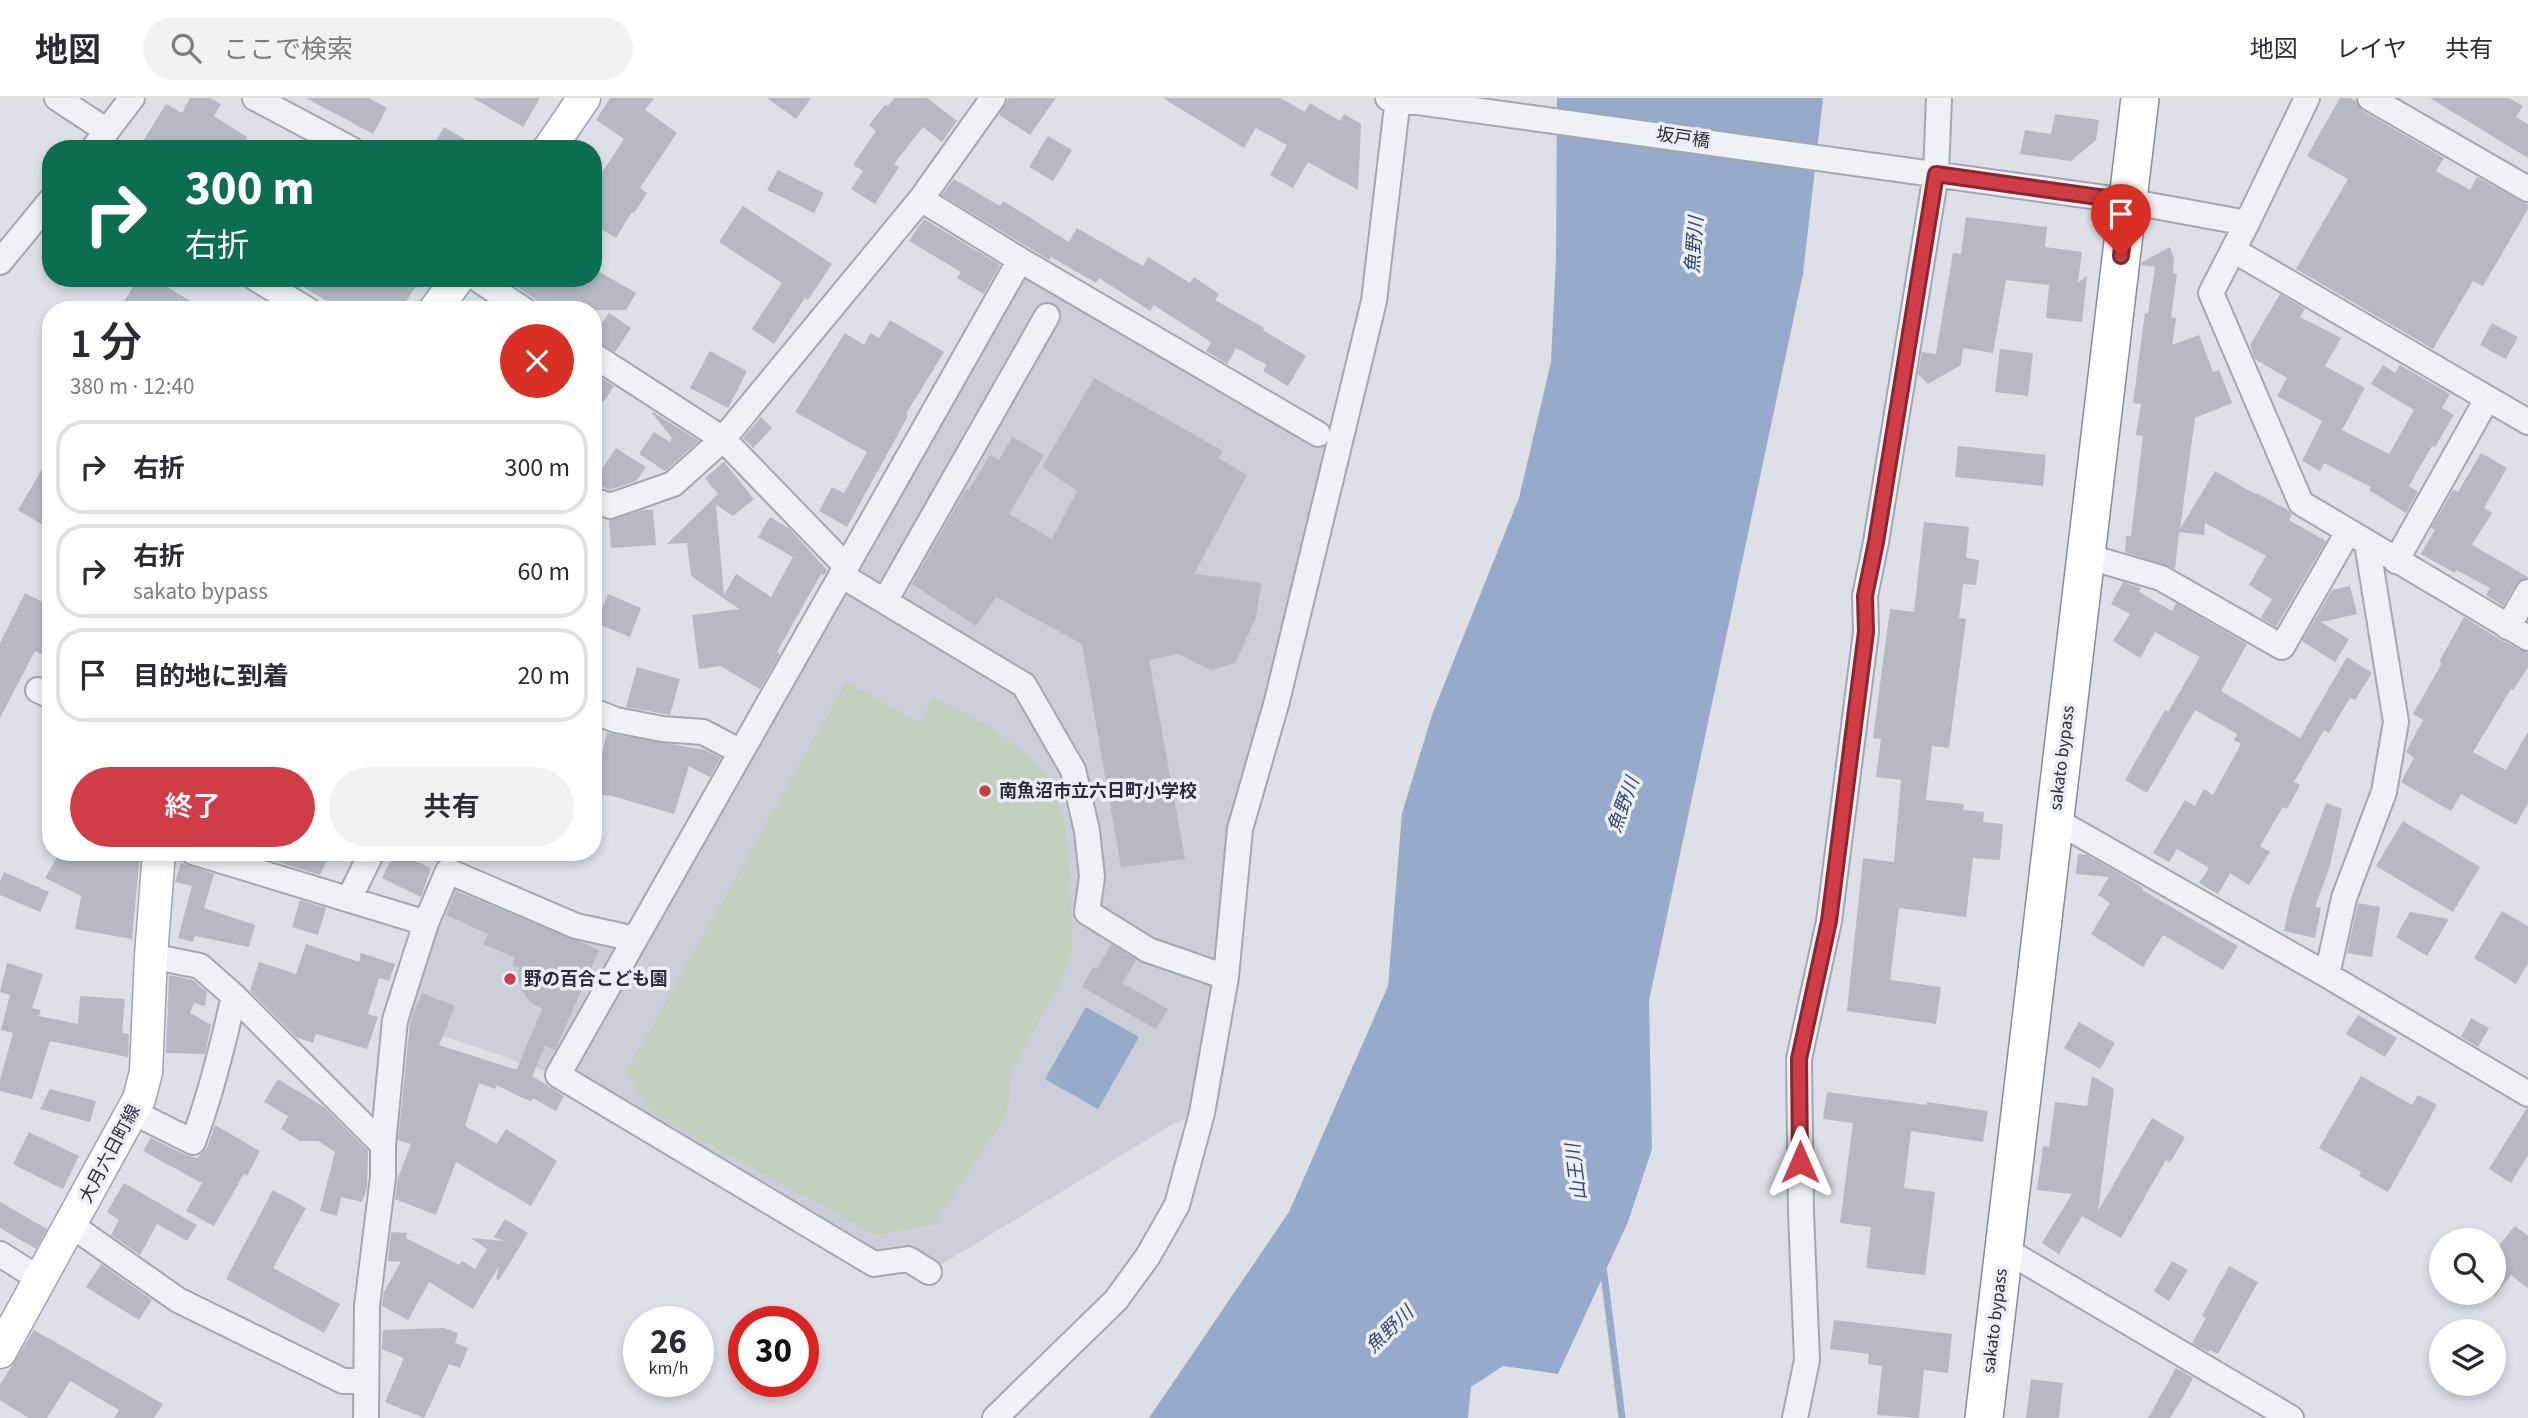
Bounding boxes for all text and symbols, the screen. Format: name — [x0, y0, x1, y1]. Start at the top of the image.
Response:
search box — [143, 17, 633, 80]
text: 地図 — [35, 27, 101, 74]
icon: search — [167, 29, 205, 67]
text: ここで検索 — [223, 31, 353, 68]
text: 地図 — [2250, 32, 2298, 67]
text: レイヤ — [2336, 32, 2407, 67]
text: 共有 — [2445, 32, 2493, 67]
street label: 坂戸橋 — [1655, 122, 1711, 154]
text: 300 m — [185, 154, 314, 224]
icon: right — [70, 168, 161, 259]
pin — [2091, 184, 2151, 256]
icon: arrive — [2102, 195, 2140, 233]
water label: 魚野川 — [1680, 214, 1711, 274]
text: 右折 — [185, 223, 249, 269]
text: 1 分 — [70, 314, 142, 374]
button: close — [500, 324, 574, 398]
text: 380 m · 12:40 — [70, 370, 194, 403]
icon: right — [74, 448, 112, 486]
text: 300 m — [504, 449, 570, 486]
text: 右折 — [133, 450, 185, 487]
text: 右折 — [133, 538, 185, 575]
icon: right — [74, 552, 112, 590]
text: 60 m — [517, 553, 570, 590]
text: sakato bypass — [133, 575, 268, 608]
icon: arrive — [74, 656, 112, 694]
text: 20 m — [517, 657, 570, 694]
text: 目的地に到着 — [133, 658, 289, 695]
street label: sakato bypass — [2043, 704, 2081, 812]
button: 終了 — [70, 767, 315, 847]
button: 共有 — [329, 767, 574, 847]
water label: 魚野川 — [1602, 772, 1647, 836]
place label: 南魚沼市立六日町小学校 — [999, 779, 1197, 804]
marker: 南魚沼市立六日町小学校 — [977, 783, 993, 799]
place label: 野の百合こども園 — [524, 967, 668, 992]
marker: 野の百合こども園 — [502, 971, 518, 987]
street label: 大月六日町線 — [74, 1100, 146, 1208]
position arrow — [1763, 1125, 1837, 1199]
water label: 山王川 — [1560, 1140, 1594, 1202]
map controls — [2429, 1228, 2506, 1396]
button: search — [2429, 1228, 2506, 1305]
street label: sakato bypass — [1976, 1267, 2014, 1375]
water label: 魚野川 — [1360, 1299, 1421, 1360]
speed limit sign: 30 — [728, 1306, 819, 1397]
text: 26 — [650, 1317, 687, 1367]
button: layers — [2429, 1319, 2506, 1396]
text: km/h — [649, 1356, 688, 1381]

